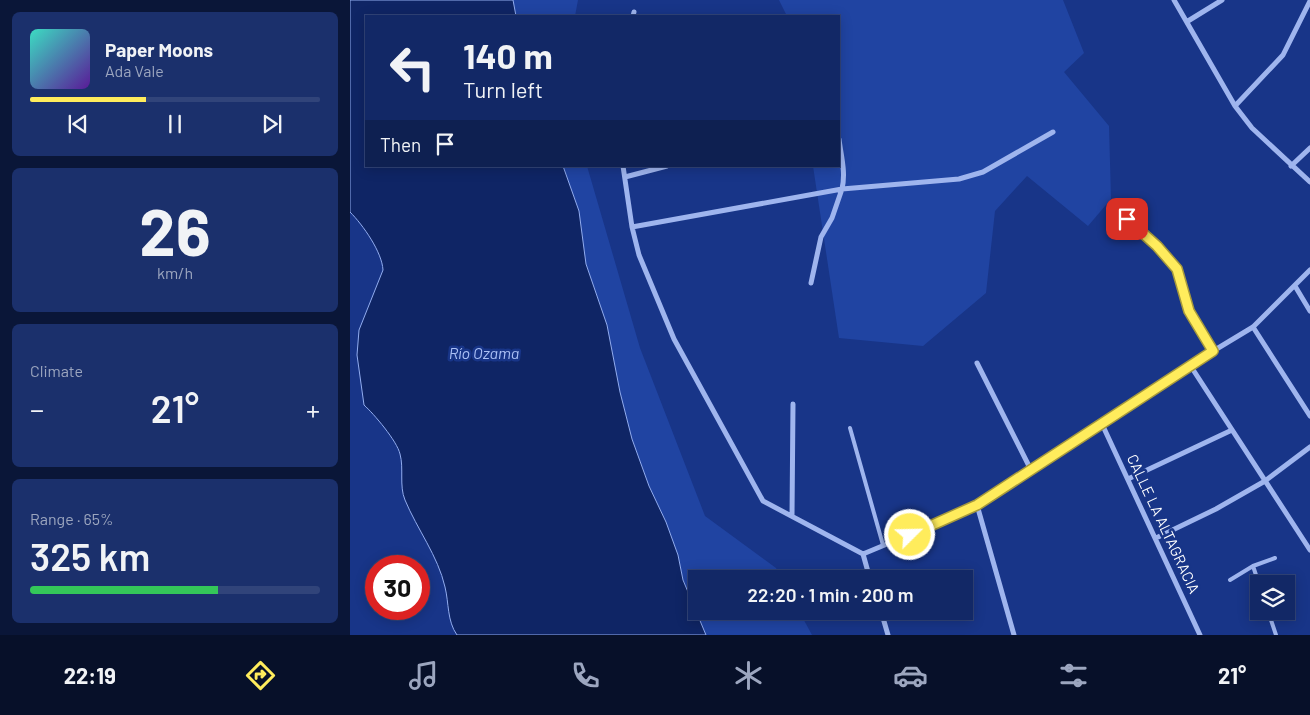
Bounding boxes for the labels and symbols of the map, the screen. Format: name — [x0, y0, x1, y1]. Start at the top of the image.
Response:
pin — [1106, 198, 1148, 240]
water label: Río Ozama — [449, 343, 519, 362]
street label: CALLE LA ALTAGRACIA — [1124, 451, 1204, 596]
position arrow — [883, 508, 935, 560]
speed limit sign: 30 — [365, 555, 430, 620]

